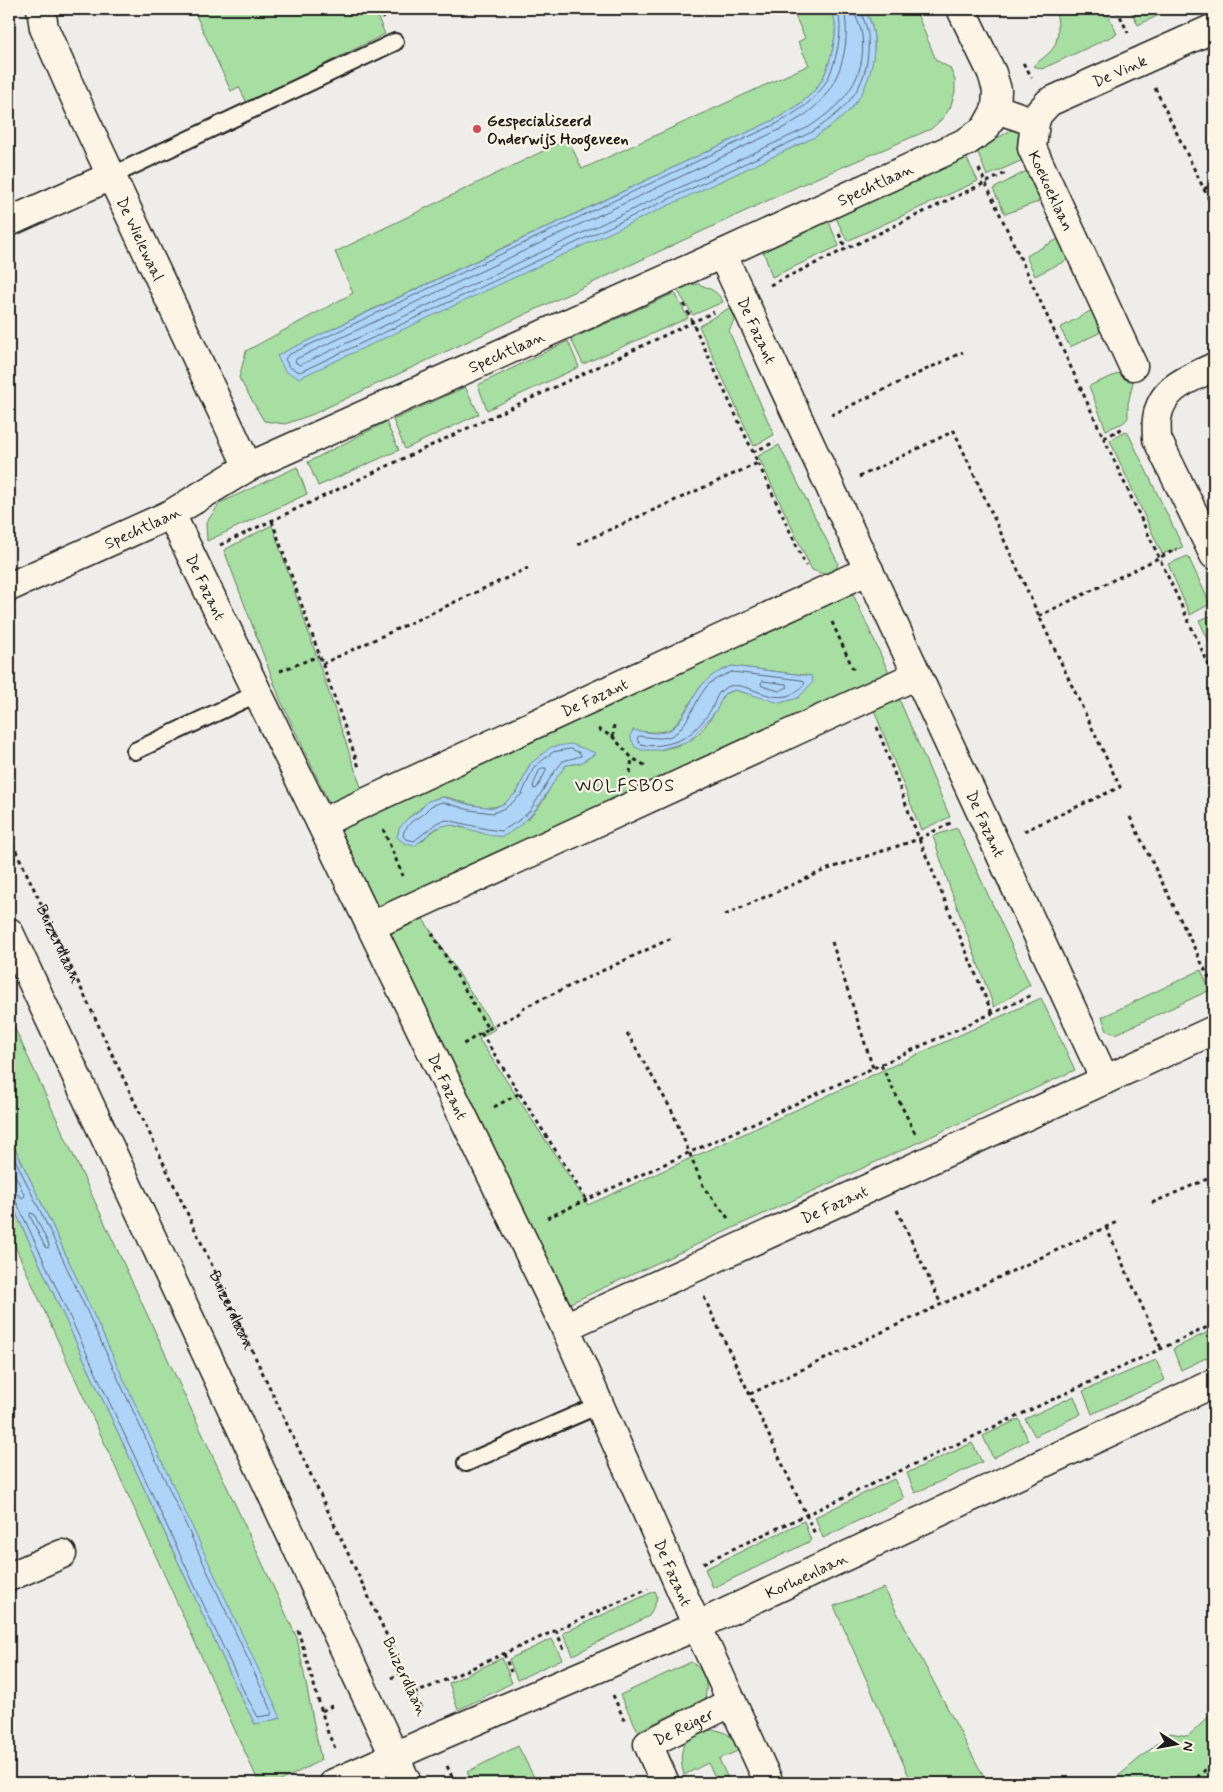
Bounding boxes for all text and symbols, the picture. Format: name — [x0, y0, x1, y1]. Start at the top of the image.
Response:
street label: De Vink — [1090, 51, 1150, 93]
place label: Gespecialiseerd Onderwijs Hoogeveen — [487, 111, 629, 152]
marker: Gespecialiseerd Onderwijs Hoogeveen — [471, 123, 483, 135]
street label: Koekoeklaan — [1023, 148, 1078, 235]
street label: Spechtlaan — [834, 158, 917, 212]
street label: De Wielewaal — [111, 194, 168, 285]
street label: De Fazant — [732, 294, 780, 367]
street label: Spechtlaan — [465, 326, 549, 379]
street label: Spechtlaan — [101, 501, 185, 555]
street label: De Fazant — [180, 551, 230, 624]
street label: De Fazant — [558, 674, 632, 723]
district label: WOLFSBOS — [575, 774, 675, 798]
street label: De Fazant — [960, 788, 1009, 861]
street label: Buizerdlaan — [31, 901, 86, 987]
street label: De Fazant — [422, 1050, 472, 1124]
street label: De Fazant — [798, 1181, 871, 1230]
street label: Buizerdlaan — [204, 1268, 259, 1354]
street label: De Fazant — [648, 1537, 696, 1610]
street label: Korhoenlaan — [762, 1548, 852, 1604]
street label: Buizerdlaan — [377, 1634, 432, 1720]
street label: De Reiger — [651, 1704, 718, 1751]
north arrow — [1150, 1720, 1200, 1770]
text: N — [1178, 1740, 1198, 1753]

